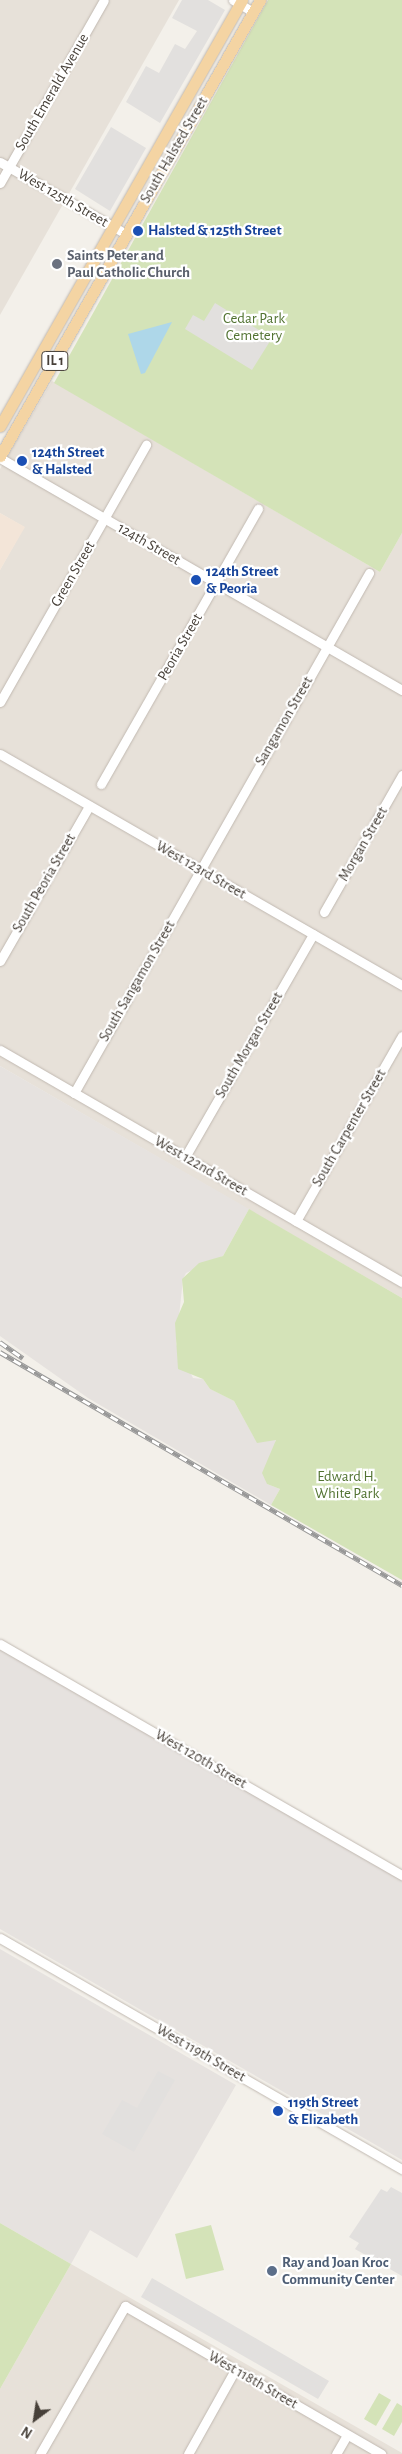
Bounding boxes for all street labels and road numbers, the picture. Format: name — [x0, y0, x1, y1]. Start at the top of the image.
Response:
street label: South Emerald Avenue — [11, 30, 93, 154]
street label: South Halsted Street — [136, 94, 212, 206]
street label: West 125th Street — [15, 165, 111, 231]
road number: IL 1 — [41, 350, 69, 372]
street label: 124th Street — [114, 519, 184, 569]
street label: Green Street — [47, 538, 99, 610]
street label: Peoria Street — [154, 610, 206, 684]
street label: Sangamon Street — [251, 673, 317, 769]
street label: Morgan Street — [334, 804, 392, 884]
street label: South Peoria Street — [8, 830, 80, 936]
street label: West 123rd Street — [153, 837, 249, 903]
street label: South Sangamon Street — [95, 917, 179, 1045]
street label: South Morgan Street — [211, 989, 287, 1101]
street label: South Carpenter Street — [308, 1066, 390, 1190]
street label: West 122nd Street — [151, 1132, 251, 1200]
street label: West 120th Street — [152, 1726, 250, 1792]
street label: West 119th Street — [153, 2020, 249, 2086]
street label: West 118th Street — [205, 2347, 301, 2413]

